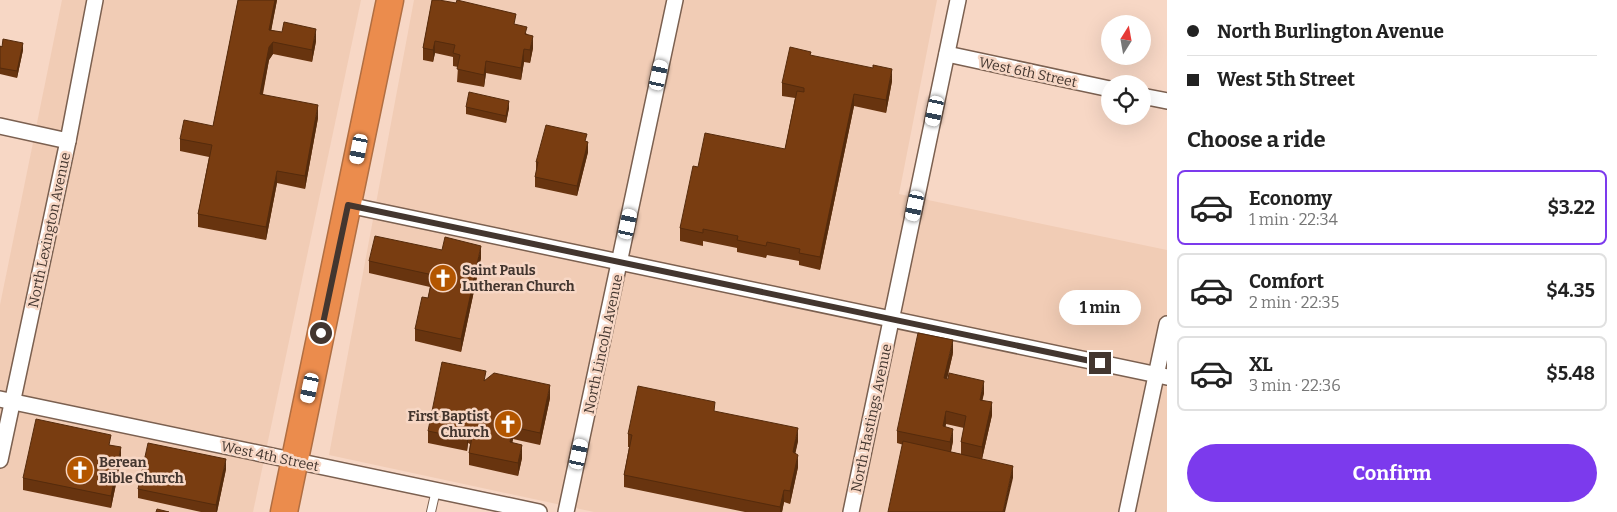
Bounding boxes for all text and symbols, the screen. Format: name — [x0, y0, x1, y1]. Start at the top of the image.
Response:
north arrow — [1101, 15, 1151, 65]
map controls — [1101, 15, 1151, 125]
text: North Burlington Avenue — [1217, 20, 1444, 43]
street label: West 6th Street — [977, 54, 1078, 91]
car — [648, 59, 669, 91]
text: West 5th Street — [1217, 68, 1355, 91]
button: locate — [1101, 75, 1151, 125]
car — [924, 95, 945, 127]
text: Choose a ride — [1187, 126, 1326, 153]
car — [348, 133, 369, 165]
street label: North Lexington Avenue — [25, 151, 74, 309]
icon: car — [1189, 185, 1234, 230]
text: Economy — [1249, 187, 1332, 210]
car — [904, 190, 925, 222]
text: $3.22 — [1547, 196, 1595, 219]
car — [617, 208, 638, 240]
text: 1 min · 22:34 — [1249, 210, 1338, 229]
place label: Saint Pauls Lutheran Church — [462, 262, 575, 295]
church icon: Saint Pauls Lutheran Church — [428, 263, 458, 293]
icon: car — [1189, 268, 1234, 313]
text: Comfort — [1249, 270, 1324, 293]
street label: North Lincoln Avenue — [580, 273, 627, 415]
text: $4.35 — [1546, 279, 1595, 302]
callout: 1 min — [1059, 290, 1141, 326]
text: 2 min · 22:35 — [1249, 293, 1339, 312]
text: 1 min — [1080, 298, 1120, 317]
route start — [310, 322, 332, 344]
street label: North Hastings Avenue — [847, 342, 896, 494]
icon: car — [1189, 351, 1234, 396]
route end — [1089, 352, 1111, 374]
text: XL — [1249, 353, 1273, 376]
text: $5.48 — [1546, 362, 1595, 385]
car — [299, 372, 320, 404]
text: 3 min · 22:36 — [1249, 376, 1341, 395]
place label: First Baptist Church — [408, 408, 489, 441]
church icon: First Baptist Church — [493, 409, 523, 439]
street label: West 4th Street — [219, 438, 320, 475]
car — [568, 438, 589, 470]
button: Confirm — [1187, 444, 1597, 502]
place label: Berean Bible Church — [99, 454, 184, 487]
church icon: Berean Bible Church — [65, 455, 95, 485]

